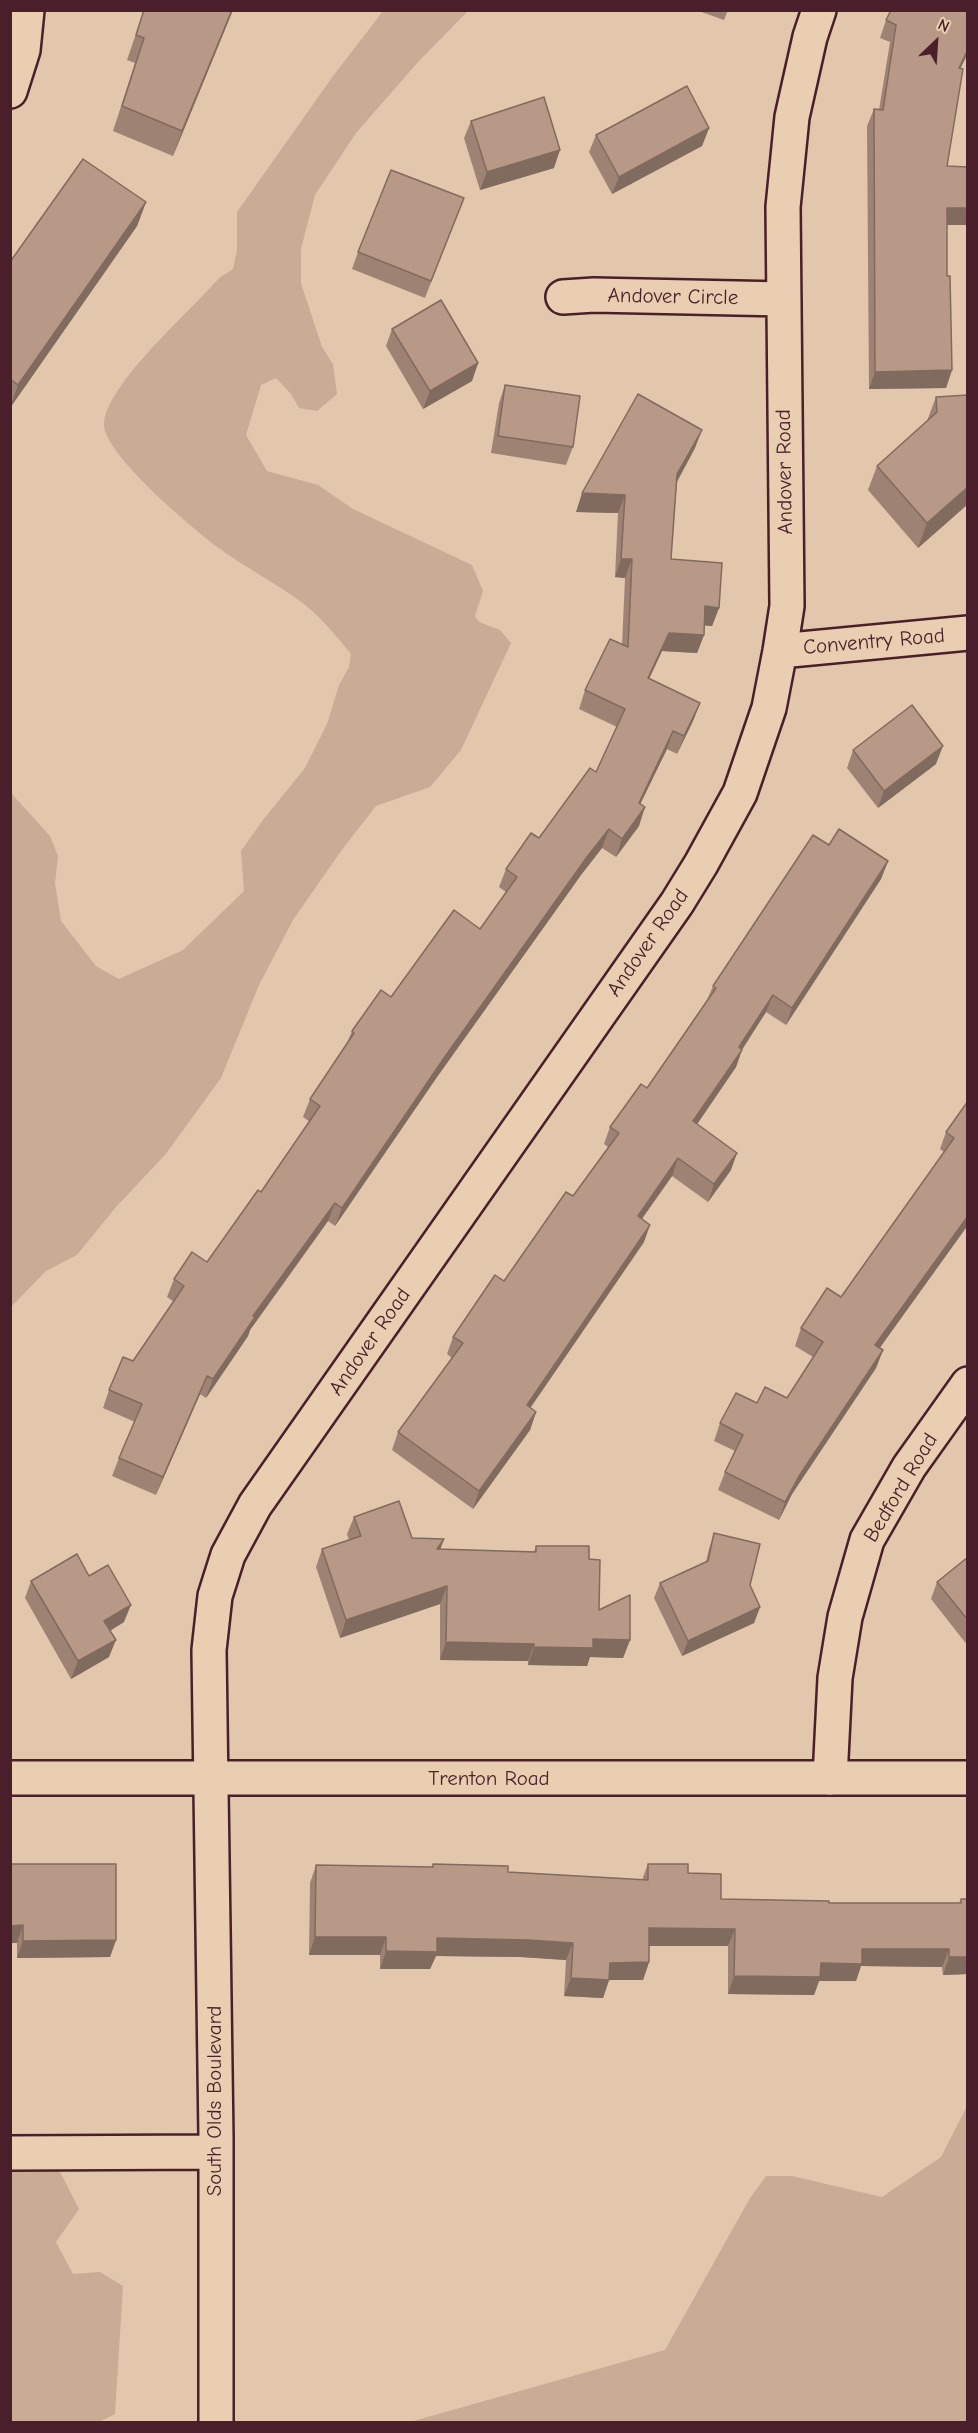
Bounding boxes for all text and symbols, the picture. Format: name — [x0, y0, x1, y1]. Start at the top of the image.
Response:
north arrow — [906, 12, 966, 72]
text: N — [935, 15, 952, 36]
street label: Andover Circle — [607, 283, 739, 311]
street label: Andover Road — [771, 409, 799, 535]
street label: Conventry Road — [802, 623, 946, 661]
street label: Andover Road — [602, 884, 694, 1002]
street label: Andover Road — [324, 1283, 416, 1401]
street label: Bedford Road — [859, 1429, 943, 1547]
street label: Trenton Road — [428, 1766, 550, 1792]
street label: South Olds Boulevard — [202, 2006, 228, 2196]

